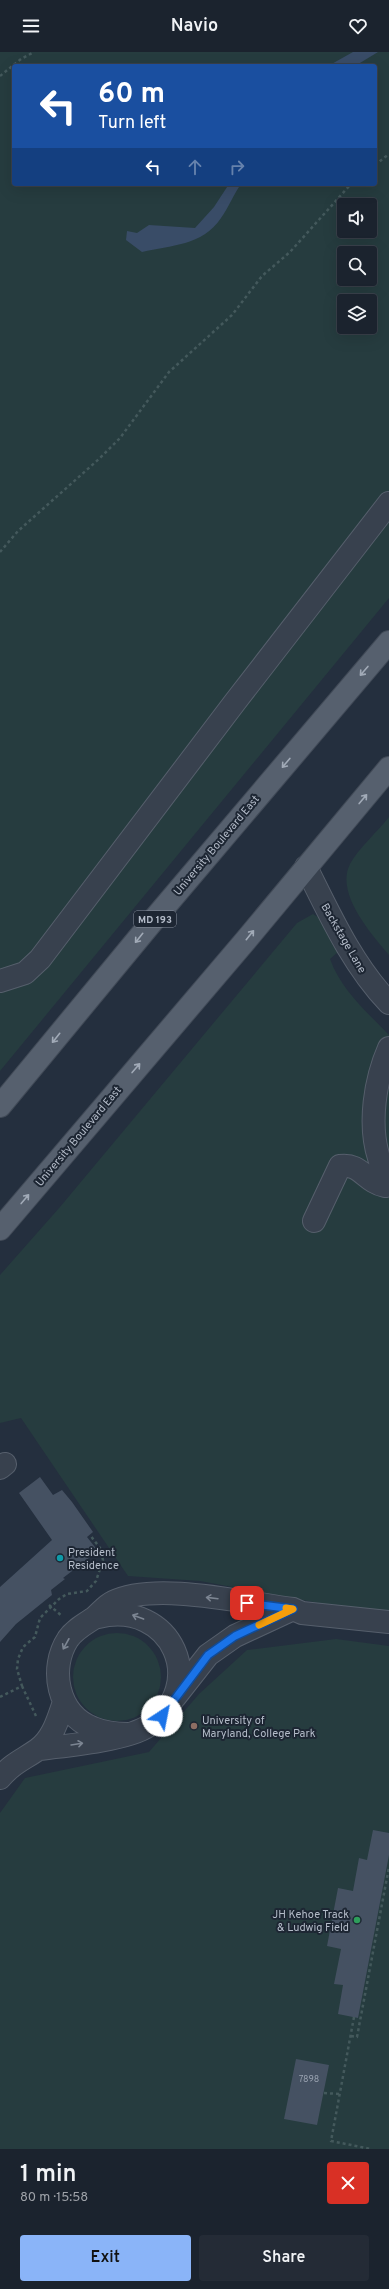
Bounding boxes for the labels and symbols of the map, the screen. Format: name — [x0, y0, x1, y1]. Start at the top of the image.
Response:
one-way arrow — [359, 666, 368, 677]
one-way arrow — [281, 758, 290, 769]
street label: University Boulevard East — [171, 793, 263, 899]
one-way arrow — [358, 793, 367, 804]
street label: Backstage Lane — [317, 901, 369, 976]
road number: MD 193 — [134, 911, 176, 927]
one-way arrow — [246, 930, 255, 940]
one-way arrow — [135, 932, 143, 943]
one-way arrow — [52, 1033, 61, 1044]
one-way arrow — [132, 1063, 141, 1073]
street label: University Boulevard East — [33, 1084, 125, 1190]
one-way arrow — [20, 1194, 29, 1205]
place label: President Residence — [68, 1546, 119, 1573]
marker: President Residence — [55, 1553, 65, 1563]
pin — [230, 1586, 264, 1620]
one-way arrow — [206, 1594, 219, 1602]
one-way arrow — [132, 1613, 144, 1621]
one-way arrow — [61, 1637, 69, 1649]
position arrow — [141, 1695, 183, 1737]
place label: University of Maryland, College Park — [202, 1714, 316, 1741]
marker: University of Maryland, College Park — [189, 1721, 199, 1731]
one-way arrow — [70, 1740, 83, 1748]
place label: JH Kehoe Track & Ludwig Field — [272, 1908, 349, 1935]
marker: JH Kehoe Track & Ludwig Field — [352, 1915, 362, 1925]
house number: 7898 — [299, 2074, 319, 2085]

